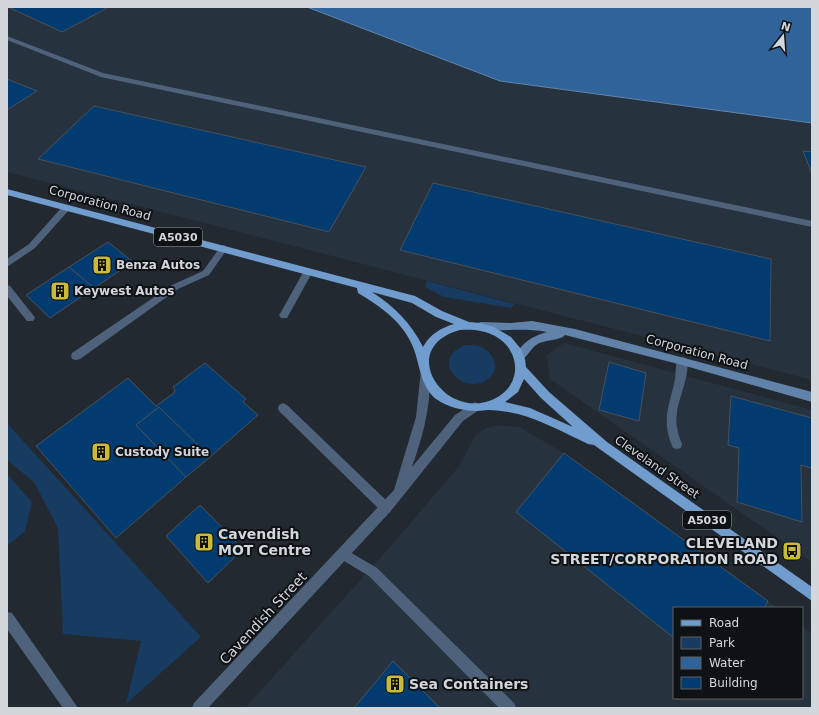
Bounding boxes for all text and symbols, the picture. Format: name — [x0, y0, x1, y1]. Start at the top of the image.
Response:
north arrow — [763, 16, 803, 56]
text: N — [779, 19, 792, 34]
street label: Corporation Road — [48, 183, 152, 223]
road number: A5030 — [154, 228, 202, 246]
building icon: Benza Autos — [91, 254, 113, 276]
place label: Benza Autos — [116, 258, 200, 272]
building icon: Keywest Autos — [49, 280, 71, 302]
place label: Keywest Autos — [74, 284, 174, 298]
street label: Corporation Road — [645, 332, 749, 372]
street label: Cleveland Street — [612, 433, 702, 502]
building icon: Custody Suite — [90, 441, 112, 463]
place label: Custody Suite — [115, 445, 209, 459]
road number: A5030 — [683, 511, 731, 529]
place label: Cavendish MOT Centre — [218, 526, 311, 558]
building icon: Cavendish MOT Centre — [193, 531, 215, 553]
place label: CLEVELAND STREET/CORPORATION ROAD — [550, 535, 778, 567]
bus stop icon: CLEVELAND STREET/CORPORATION ROAD — [781, 540, 803, 562]
street label: Cavendish Street — [216, 568, 310, 667]
legend — [673, 607, 803, 699]
text: Road — [709, 616, 739, 630]
text: Park — [709, 636, 735, 650]
text: Water — [709, 656, 745, 670]
building icon: Sea Containers — [384, 673, 406, 695]
place label: Sea Containers — [409, 676, 528, 692]
text: Building — [709, 676, 758, 690]

